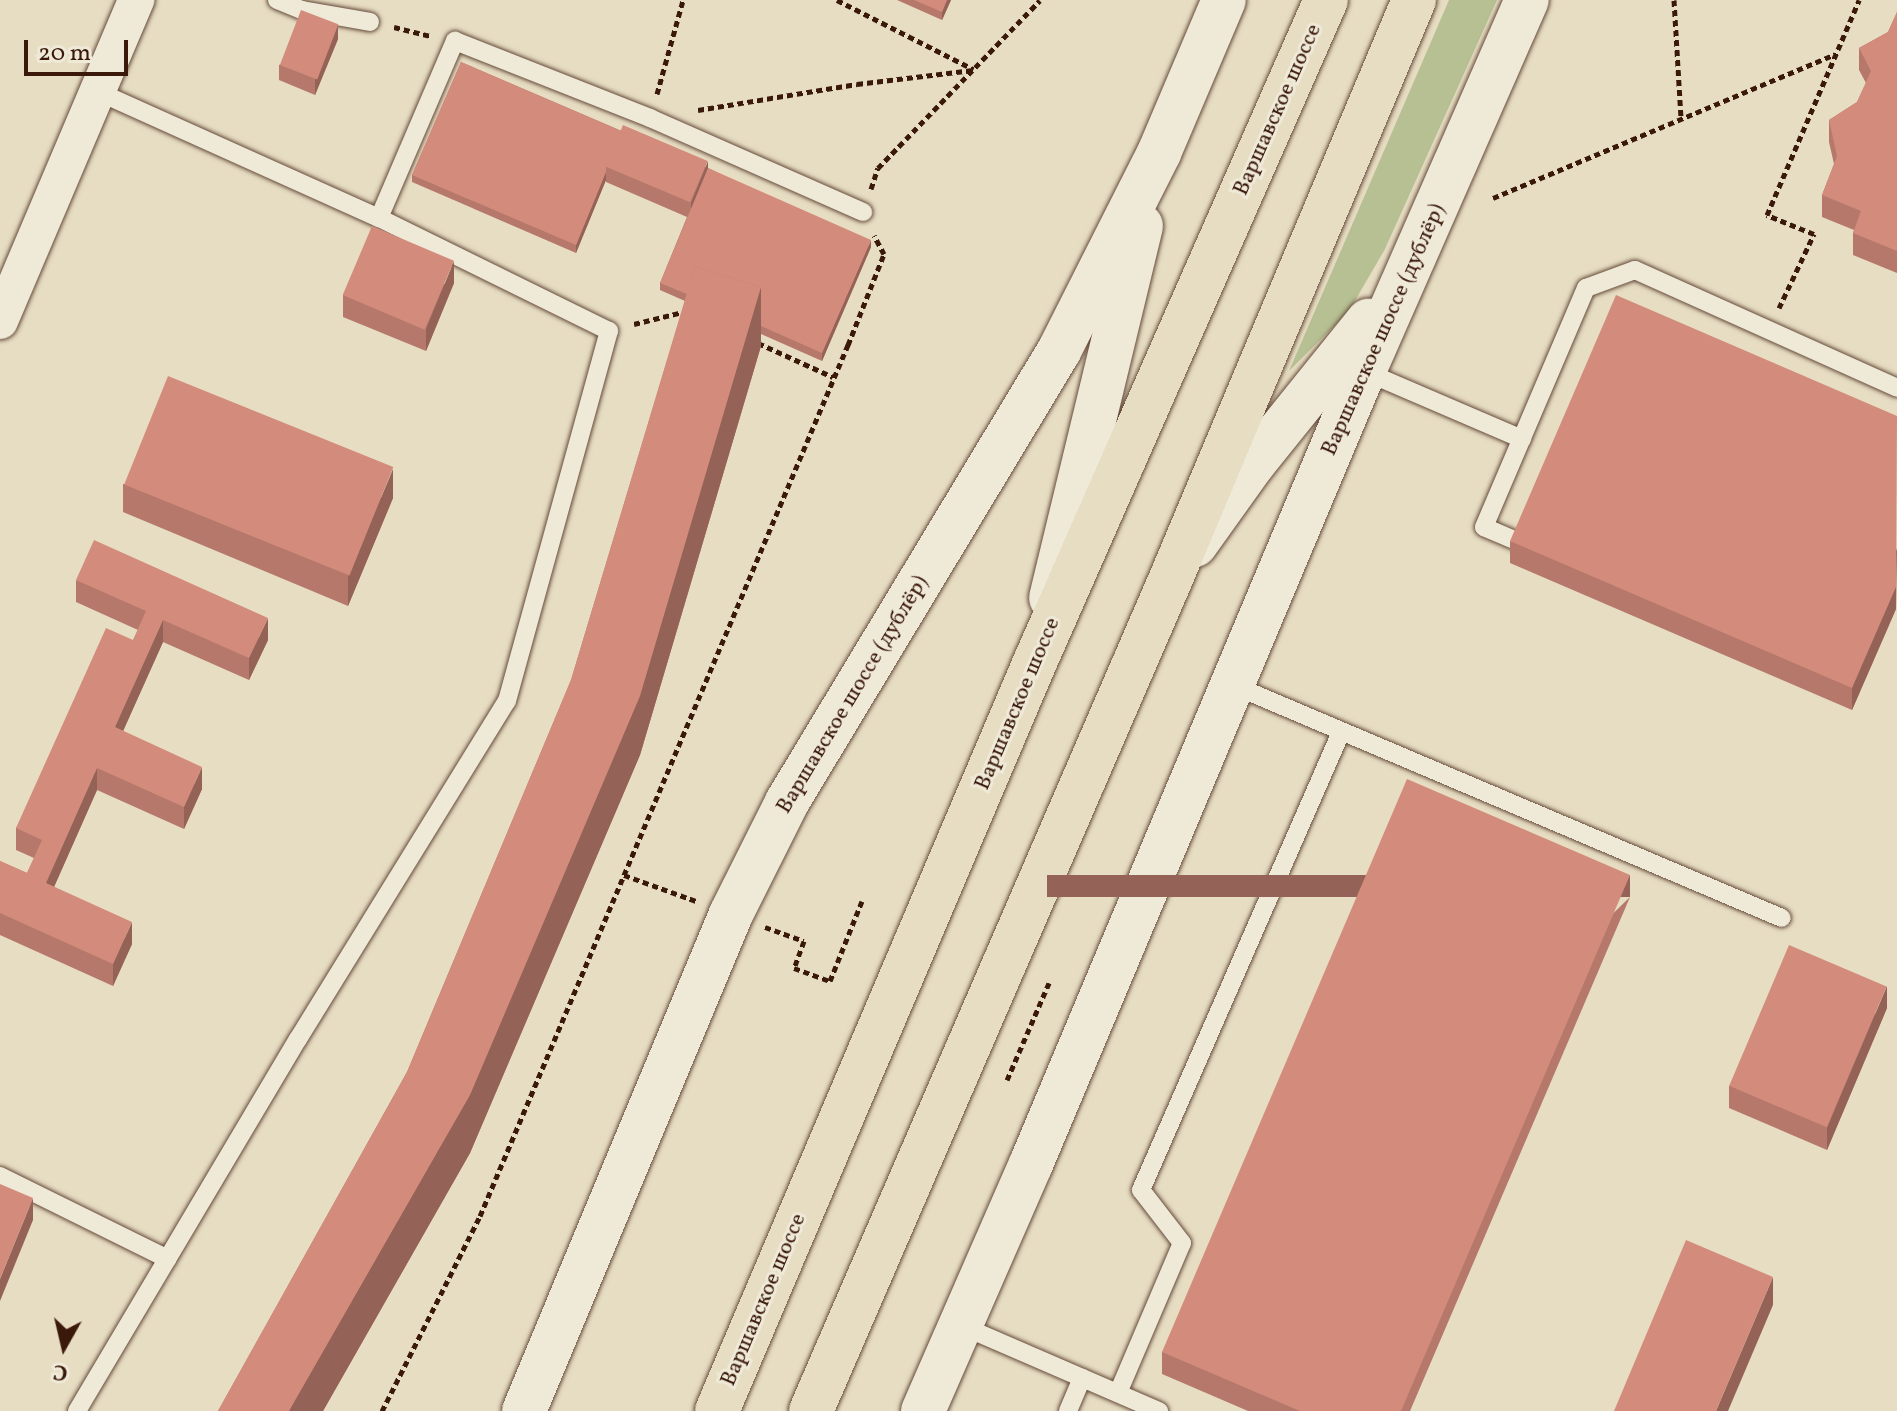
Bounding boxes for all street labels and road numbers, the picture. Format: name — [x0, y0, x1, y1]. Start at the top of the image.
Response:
street label: Варшавское шоссе — [1228, 20, 1328, 200]
street label: Варшавское шоссе (дублёр) — [1316, 200, 1452, 460]
street label: Варшавское шоссе (дублёр) — [771, 571, 935, 819]
street label: Варшавское шоссе — [970, 614, 1066, 794]
street label: Варшавское шоссе — [716, 1210, 812, 1390]

